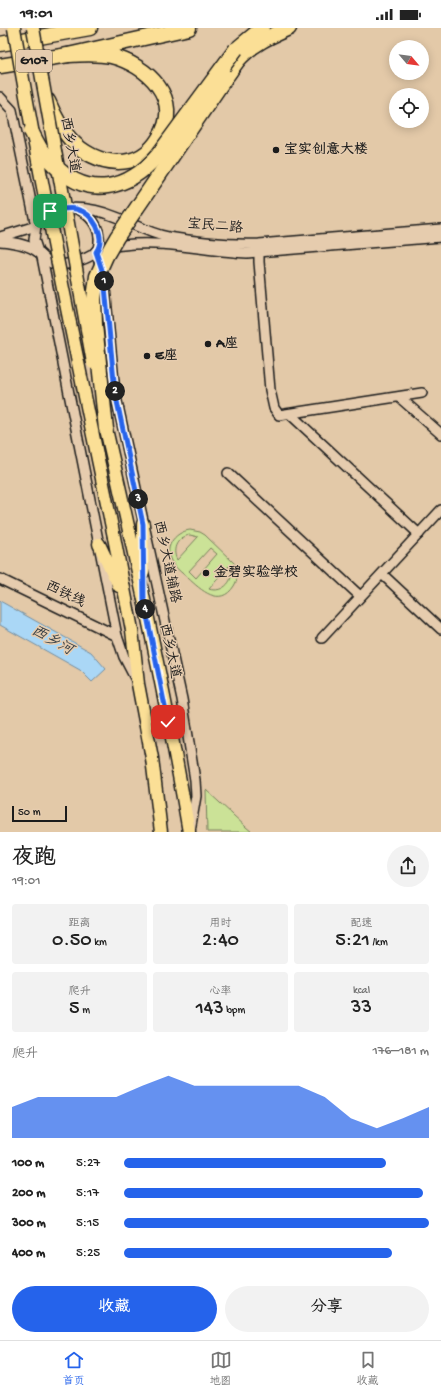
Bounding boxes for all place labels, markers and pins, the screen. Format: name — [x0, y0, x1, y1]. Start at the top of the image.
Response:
place label: 宝实创意大楼 — [284, 141, 368, 159]
marker: 宝实创意大楼 — [271, 145, 281, 155]
pin — [33, 194, 67, 228]
pin: 1 — [94, 271, 114, 291]
place label: A座 — [215, 336, 238, 353]
marker: A座 — [203, 339, 213, 349]
place label: E座 — [155, 348, 178, 365]
marker: E座 — [142, 351, 152, 361]
pin: 2 — [105, 381, 125, 401]
pin: 3 — [128, 489, 148, 509]
place label: 金碧实验学校 — [214, 565, 298, 582]
marker: 金碧实验学校 — [201, 568, 211, 578]
pin: 4 — [135, 599, 155, 619]
pin — [151, 705, 185, 739]

